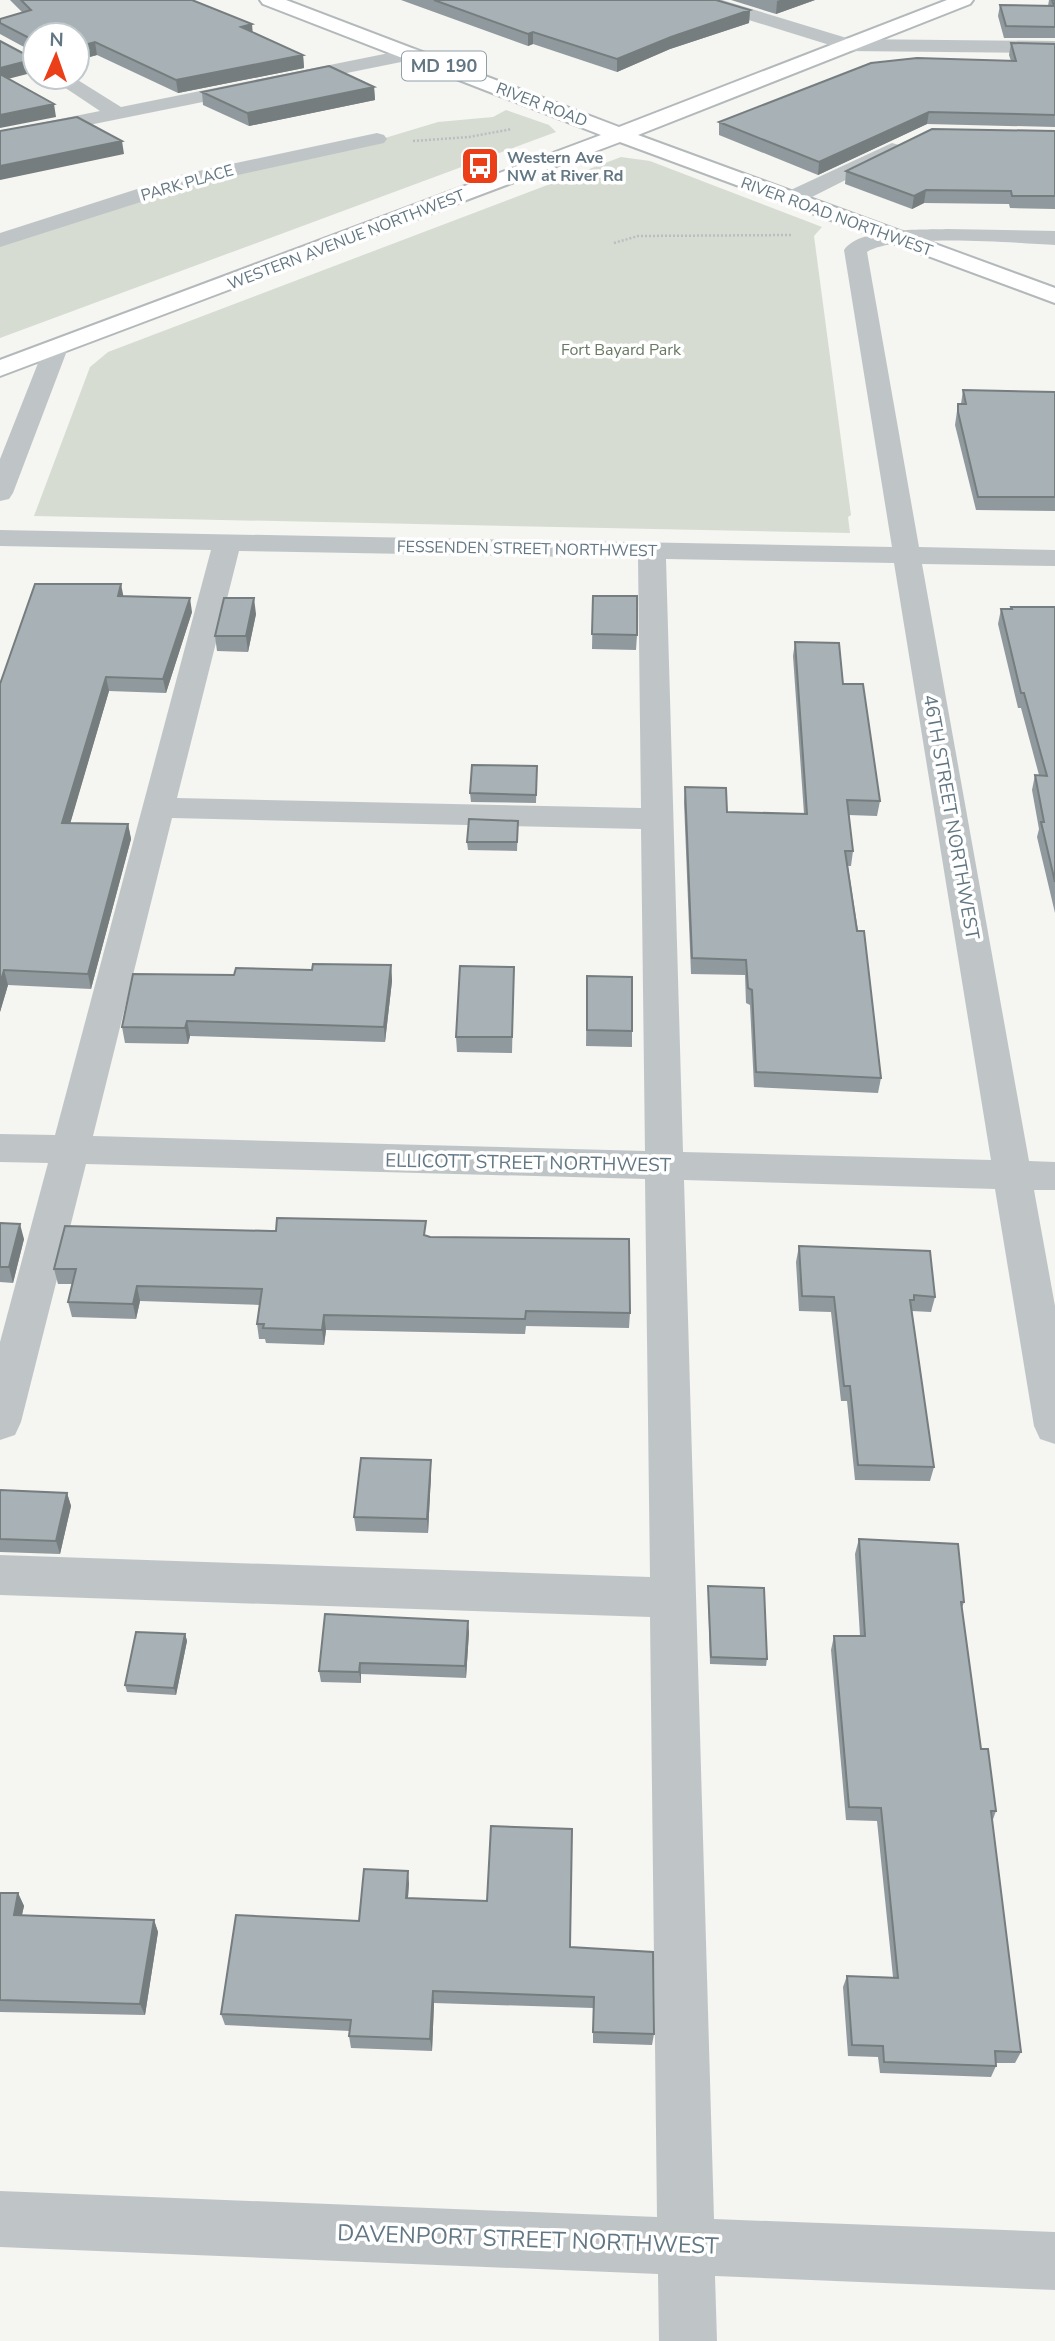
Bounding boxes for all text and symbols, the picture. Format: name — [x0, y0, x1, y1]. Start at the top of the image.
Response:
north arrow — [21, 21, 91, 91]
text: N — [49, 27, 64, 53]
road number: MD 190 — [402, 52, 486, 80]
street label: RIVER ROAD — [493, 77, 590, 132]
bus stop icon: Western Ave NW at River Rd — [459, 145, 501, 187]
place label: Western Ave NW at River Rd — [507, 147, 623, 187]
street label: PARK PLACE — [138, 159, 236, 207]
street label: RIVER ROAD NORTHWEST — [738, 172, 936, 262]
street label: WESTERN AVENUE NORTHWEST — [225, 184, 468, 295]
park label: Fort Bayard Park — [561, 339, 682, 361]
street label: FESSENDEN STREET NORTHWEST — [397, 536, 658, 562]
street label: 46TH STREET NORTHWEST — [917, 692, 986, 943]
street label: ELLICOTT STREET NORTHWEST — [385, 1148, 672, 1179]
street label: DAVENPORT STREET NORTHWEST — [337, 2217, 719, 2262]

